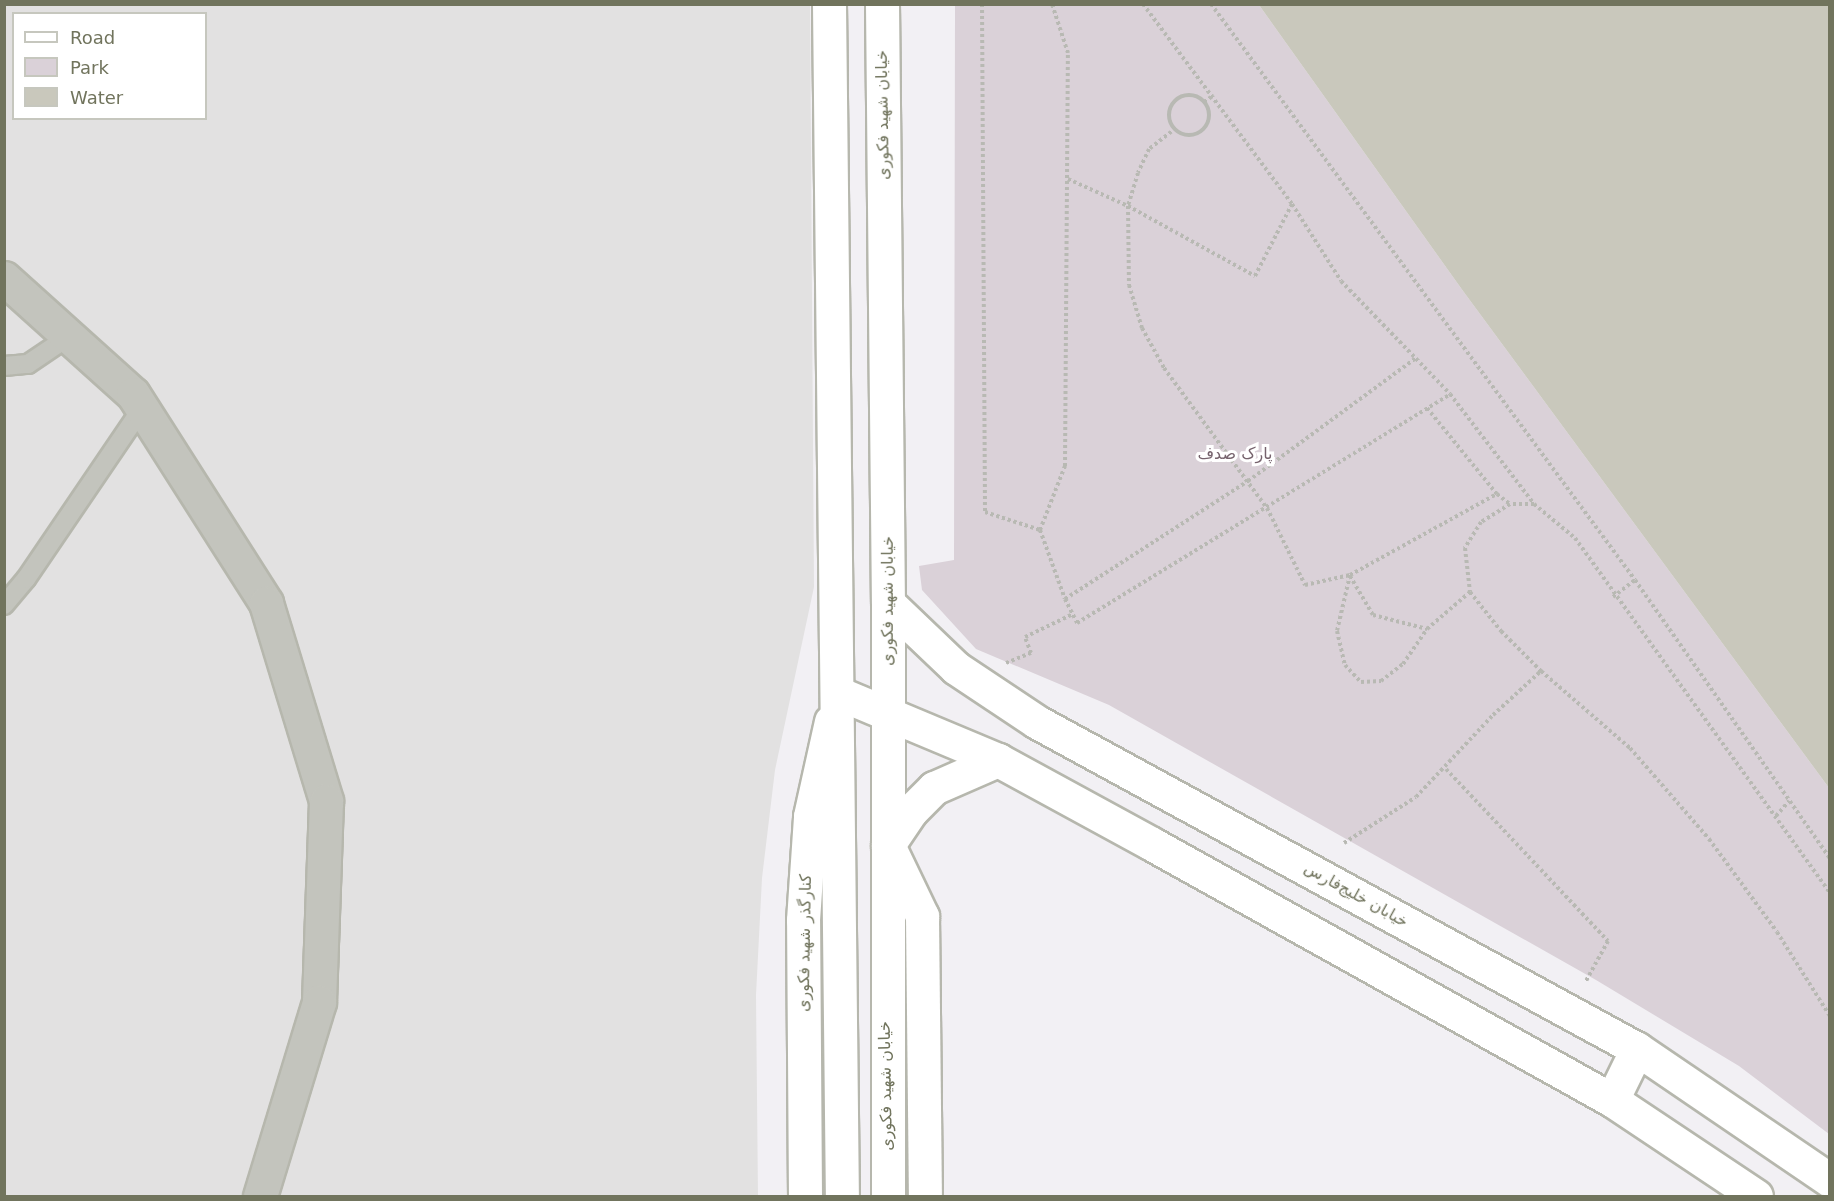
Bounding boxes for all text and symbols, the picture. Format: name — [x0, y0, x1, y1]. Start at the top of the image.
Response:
legend — [12, 12, 207, 120]
text: Road — [70, 27, 115, 48]
street label: خیابان شهید فکوری — [872, 50, 894, 180]
text: Park — [70, 57, 109, 78]
text: Water — [70, 87, 123, 108]
park label: پارک صدف — [1197, 444, 1273, 464]
street label: خیابان شهید فکوری — [878, 536, 898, 666]
street label: خیابان خلیج‌فارس — [1301, 859, 1411, 931]
street label: کنارگذر شهید فکوری — [794, 874, 816, 1012]
street label: خیابان شهید فکوری — [875, 1021, 897, 1151]

